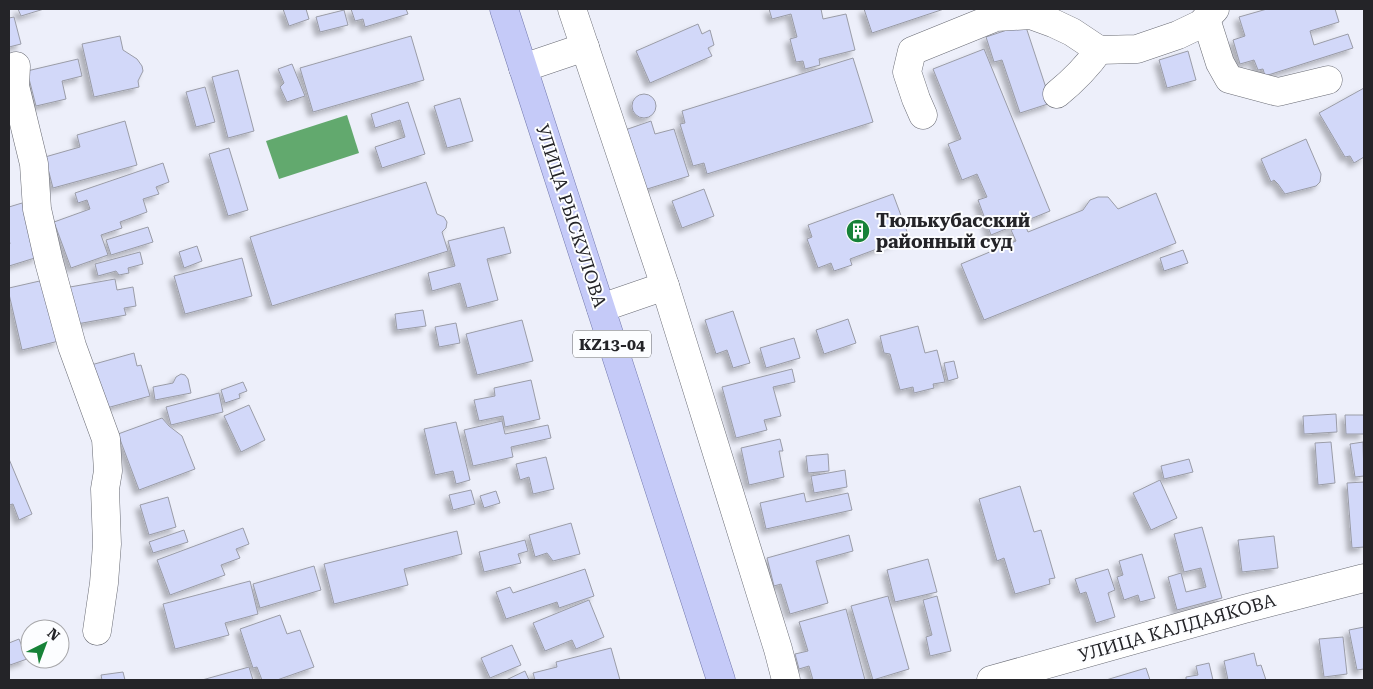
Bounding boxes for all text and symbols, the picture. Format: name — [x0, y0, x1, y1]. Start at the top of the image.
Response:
street label: УЛИЦА РЫСКУЛОВА — [532, 121, 611, 311]
place label: Тюлькубасский районный суд — [876, 210, 1030, 252]
building icon: Тюлькубасский районный суд — [845, 218, 871, 244]
road number: KZ13-04 — [573, 330, 651, 358]
street label: УЛИЦА КАЛДАЯКОВА — [1076, 589, 1278, 666]
north arrow — [20, 619, 70, 669]
text: N — [44, 625, 63, 644]

